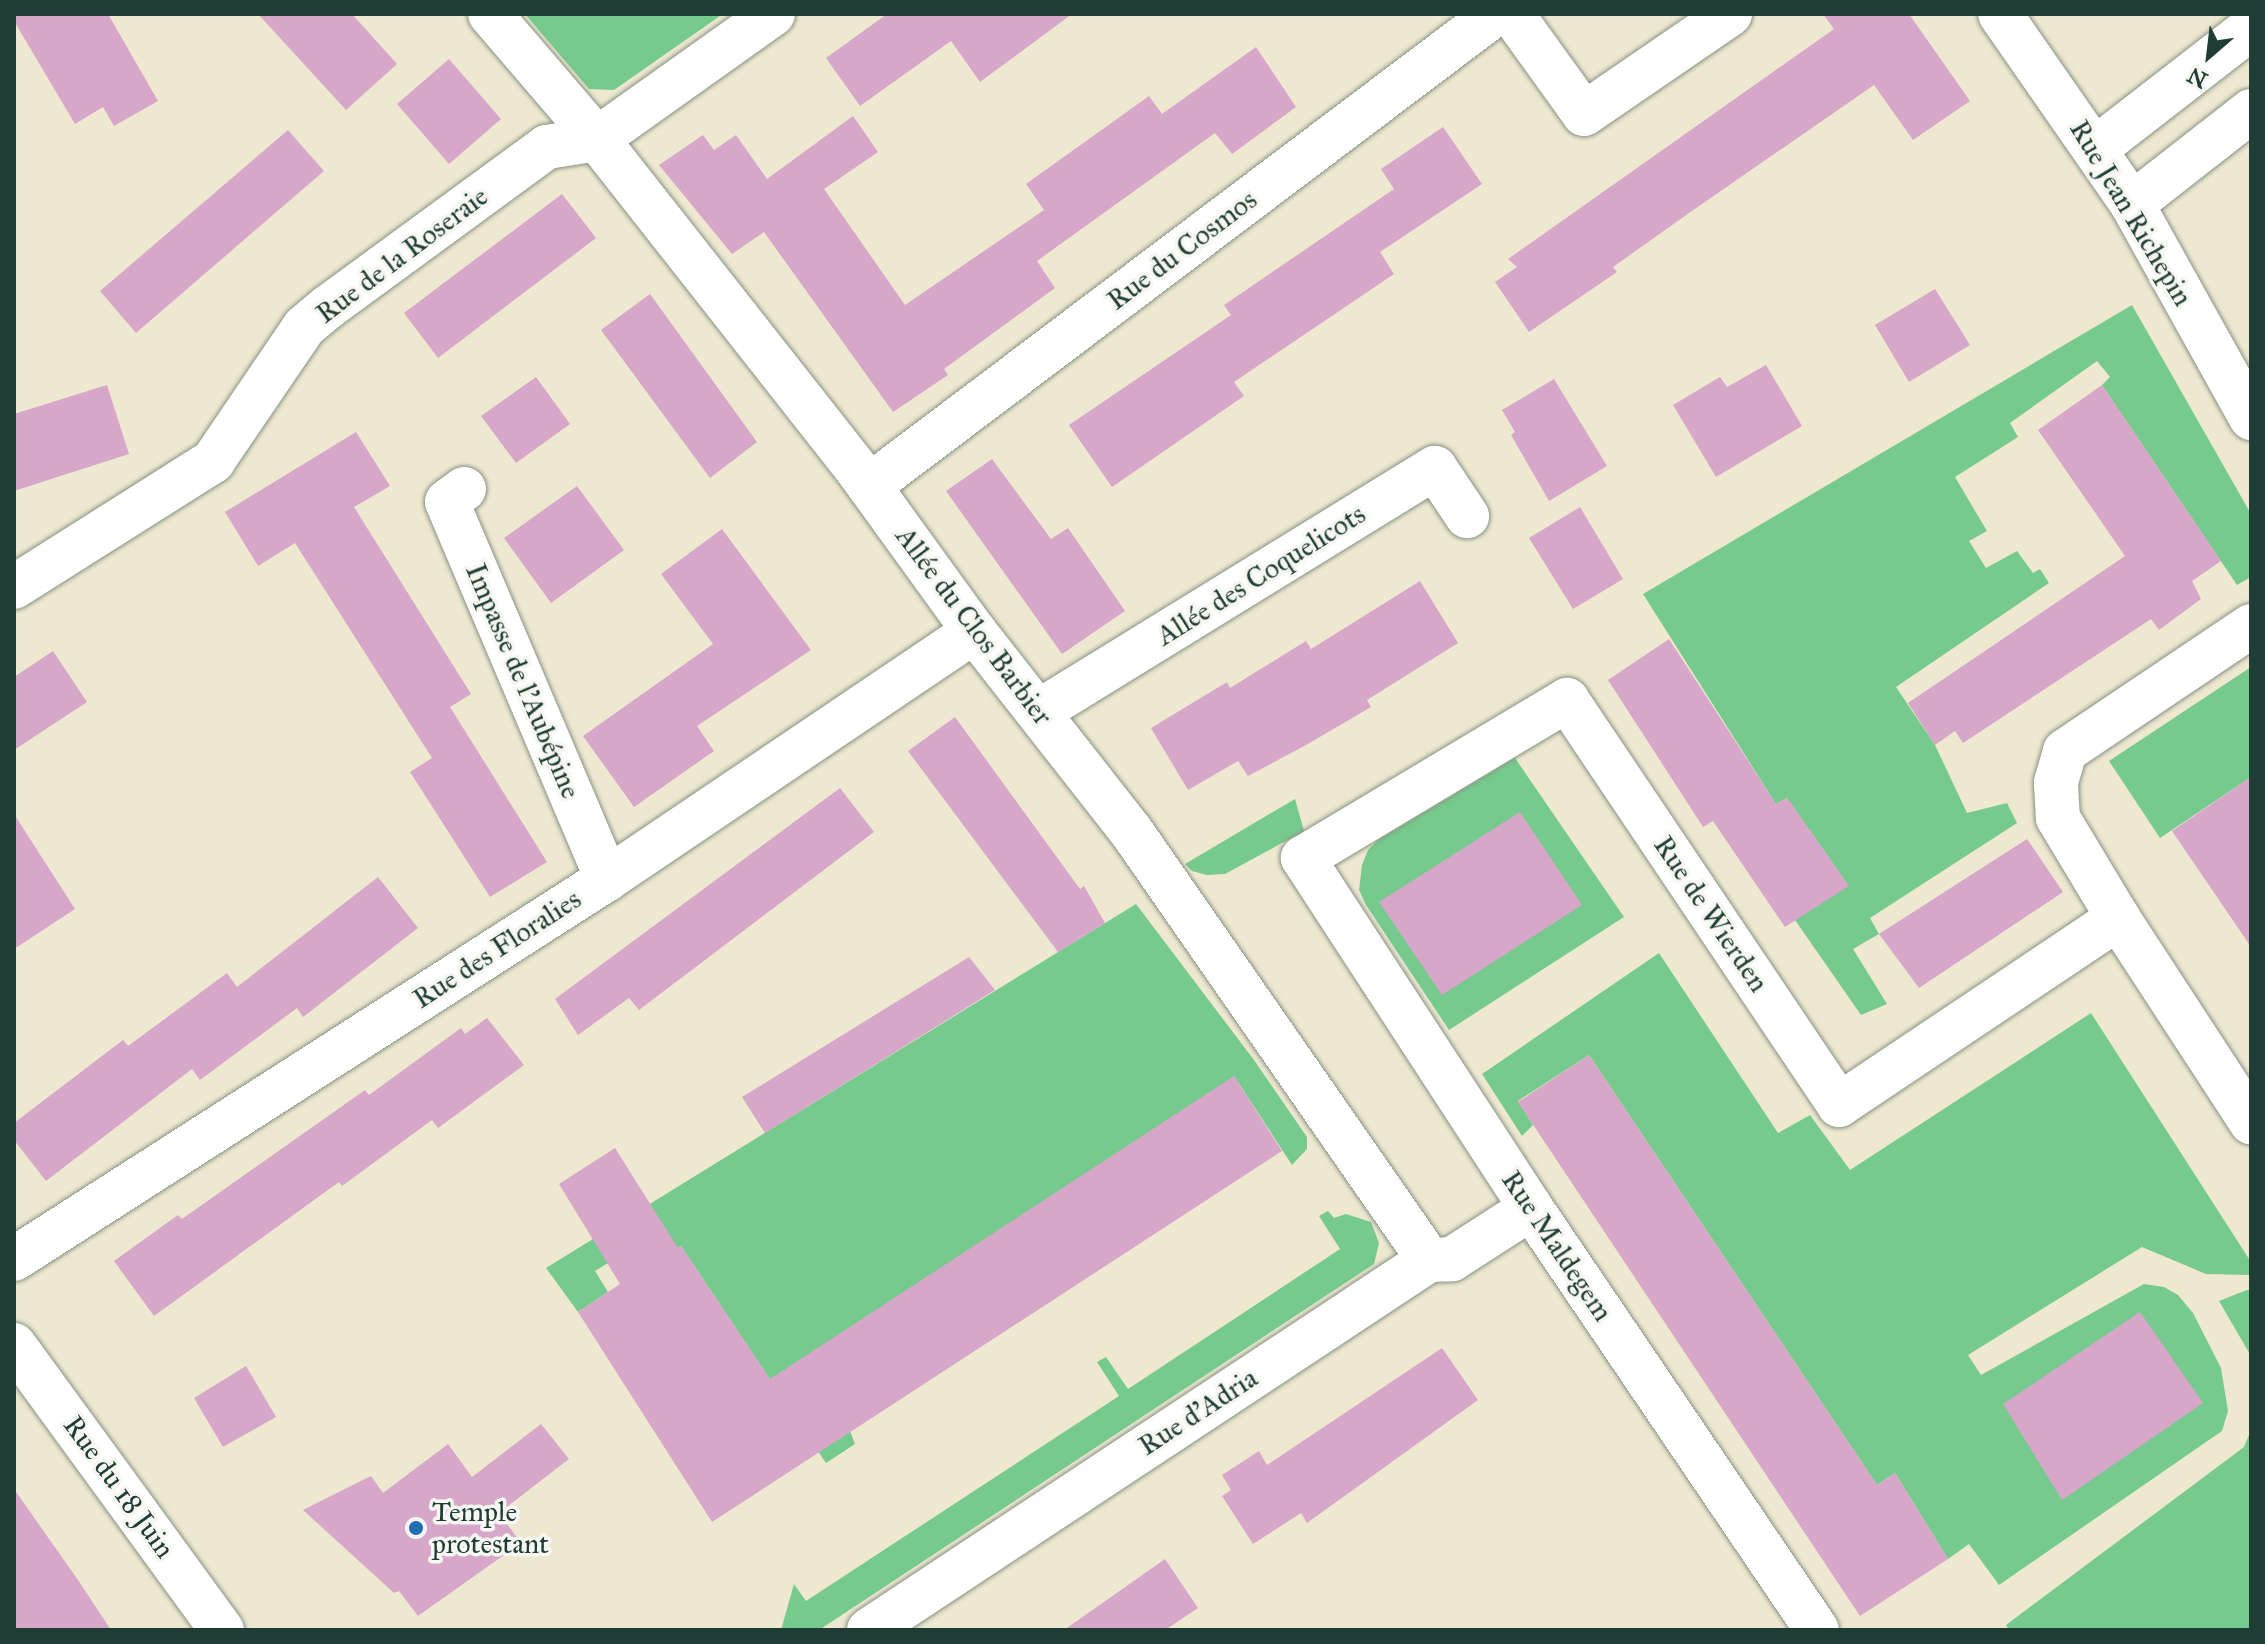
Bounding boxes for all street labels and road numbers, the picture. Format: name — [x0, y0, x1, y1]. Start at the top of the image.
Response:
street label: Rue Jean Richepin — [2062, 114, 2200, 312]
street label: Rue de la Roseraie — [309, 179, 495, 331]
street label: Rue du Cosmos — [1101, 183, 1263, 317]
street label: Allée des Coquelicots — [1150, 497, 1372, 653]
street label: Allée du Clos Barbier — [889, 520, 1059, 732]
street label: Impasse de l'Aubépine — [458, 559, 588, 803]
street label: Rue de Wierden — [1647, 830, 1775, 998]
street label: Rue des Floralies — [407, 882, 587, 1016]
street label: Rue Maldegem — [1494, 1164, 1620, 1328]
street label: Rue d'Adria — [1132, 1361, 1264, 1463]
street label: Rue du 18 Juin — [56, 1409, 182, 1565]

